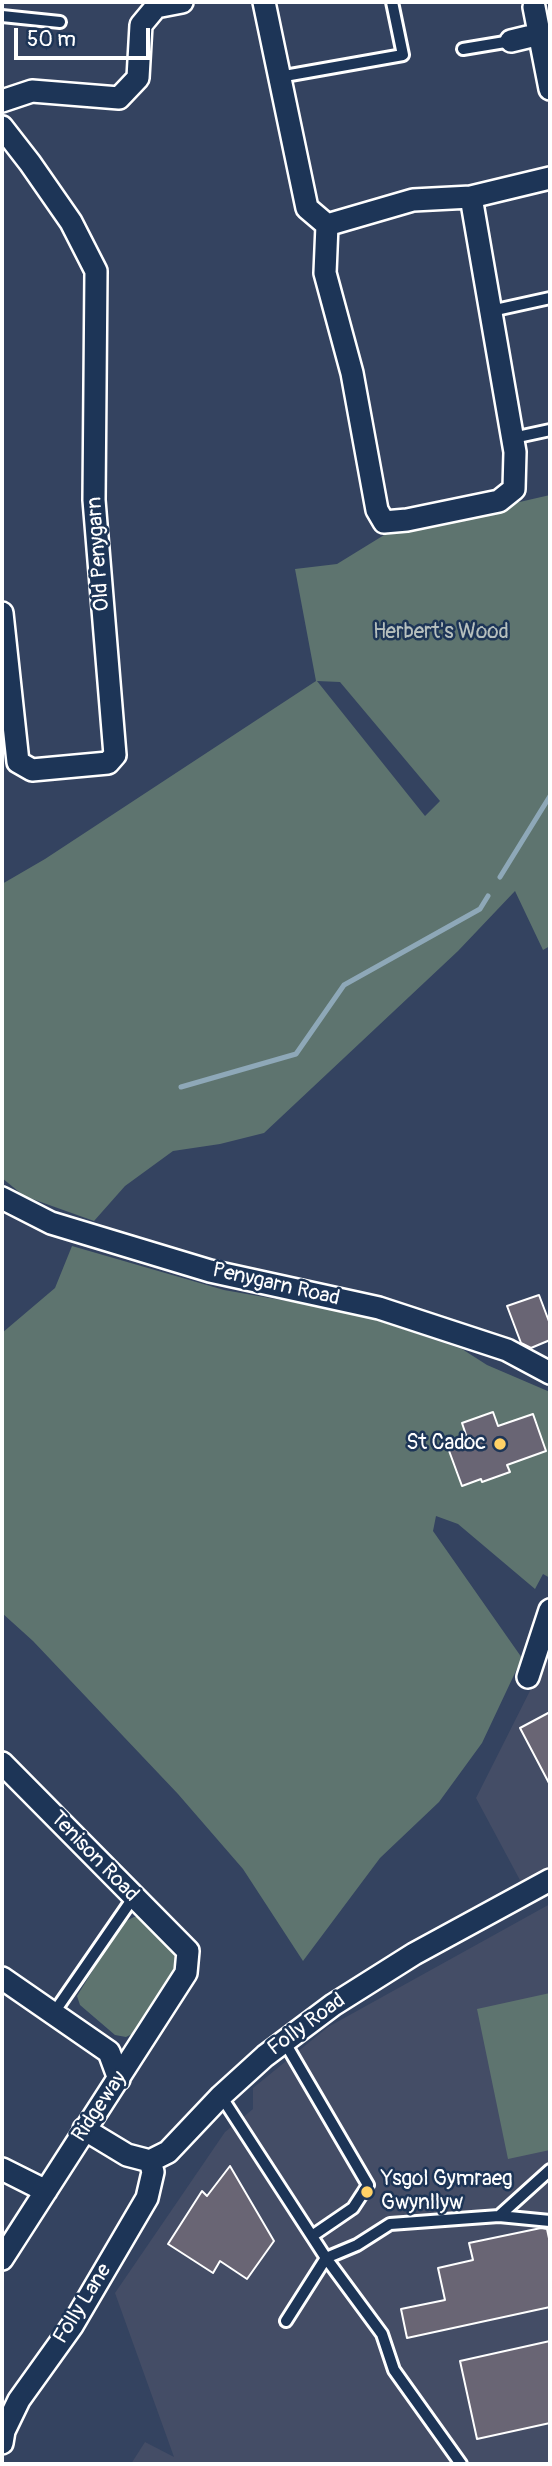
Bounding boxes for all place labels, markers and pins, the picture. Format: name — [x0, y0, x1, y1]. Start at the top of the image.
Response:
place label: St Cadoc — [406, 1431, 486, 1457]
marker: St Cadoc — [492, 1436, 508, 1452]
place label: Ysgol Gymraeg Gwynllyw — [381, 2167, 513, 2217]
marker: Ysgol Gymraeg Gwynllyw — [359, 2184, 375, 2200]

